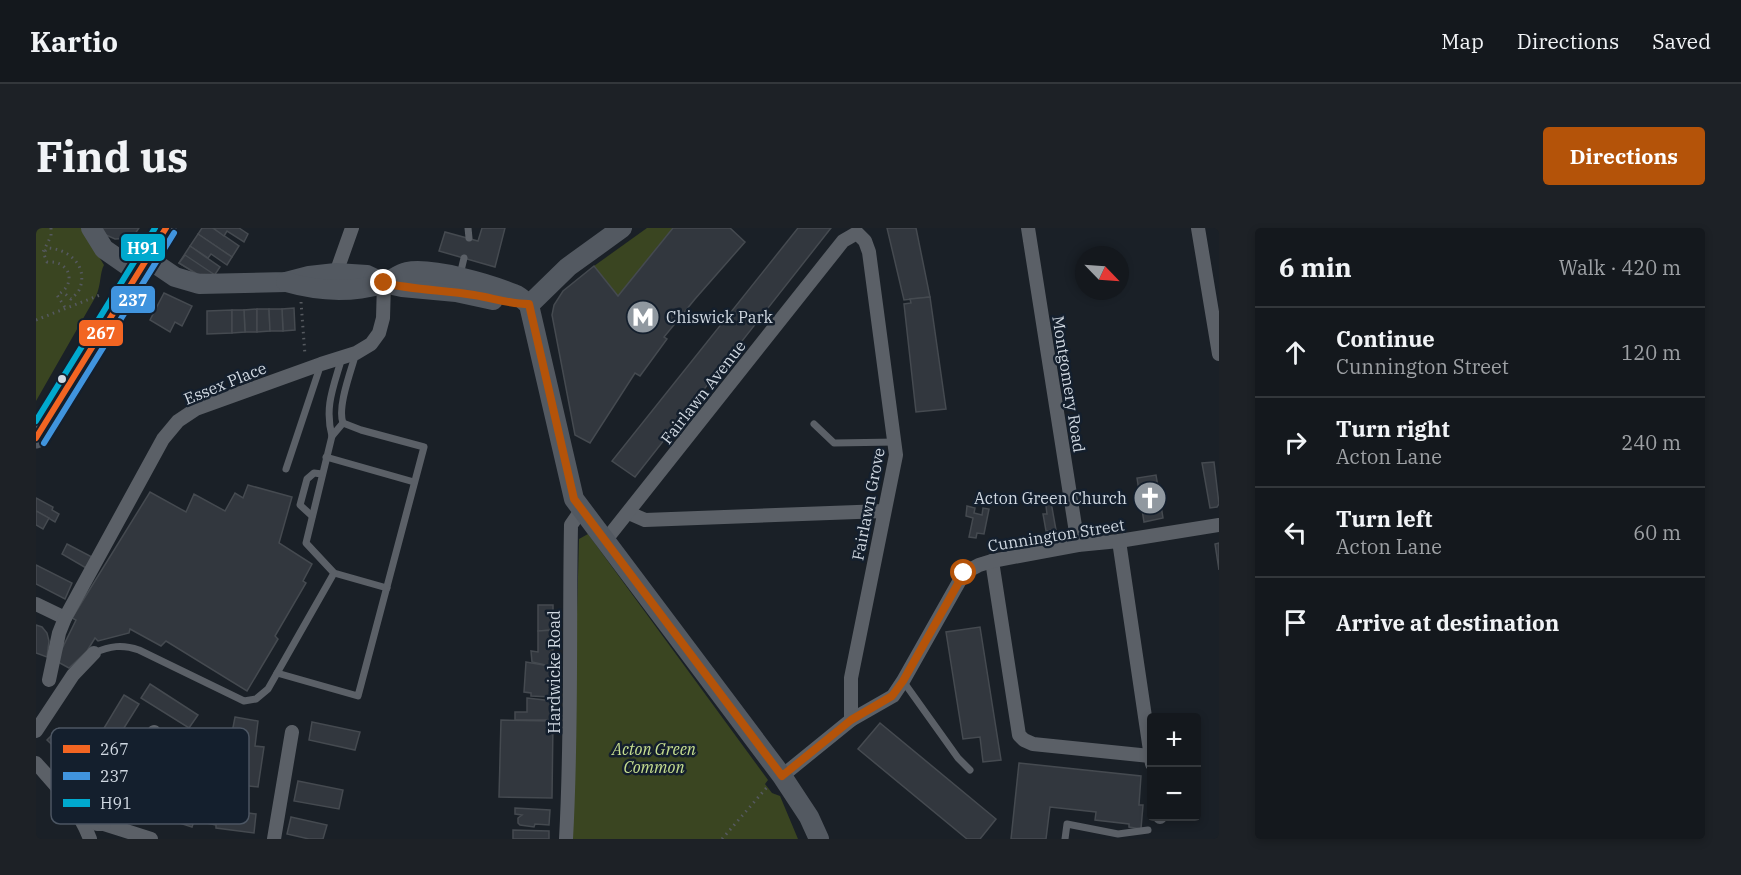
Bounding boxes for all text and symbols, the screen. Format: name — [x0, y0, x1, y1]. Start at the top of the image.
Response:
text: Kartio — [30, 23, 118, 60]
text: Map — [1441, 27, 1484, 55]
text: Directions — [1517, 27, 1619, 55]
text: Saved — [1652, 27, 1711, 55]
button: Directions — [1543, 127, 1705, 185]
text: Find us — [36, 129, 188, 184]
line badge: H91 — [120, 233, 166, 262]
text: H91 — [127, 238, 159, 258]
north arrow — [1075, 246, 1129, 300]
text: 6 min — [1279, 250, 1352, 284]
text: Walk · 420 m — [1559, 254, 1681, 281]
route end — [370, 269, 396, 295]
line badge: 237 — [110, 285, 156, 314]
text: 237 — [119, 290, 147, 310]
metro station icon: Chiswick Park — [625, 299, 661, 335]
place label: Chiswick Park — [666, 307, 774, 327]
street label: Montgomery Road — [1048, 314, 1090, 454]
line badge: 267 — [78, 319, 124, 347]
text: 267 — [87, 323, 115, 343]
text: Continue — [1336, 324, 1435, 353]
street label: Fairlawn Avenue — [656, 336, 750, 448]
icon: ahead — [1279, 336, 1312, 369]
text: 120 m — [1621, 339, 1681, 366]
text: Cunnington Street — [1336, 353, 1509, 380]
street label: Essex Place — [181, 357, 269, 409]
unlabelled marker — [56, 373, 68, 385]
text: Turn right — [1336, 414, 1450, 443]
icon: right — [1279, 426, 1312, 459]
text: 240 m — [1621, 429, 1681, 456]
text: Acton Lane — [1336, 443, 1442, 470]
street label: Fairlawn Grove — [847, 446, 889, 562]
church icon: Acton Green Church — [1132, 480, 1168, 516]
place label: Acton Green Church — [974, 488, 1127, 508]
text: Turn left — [1336, 504, 1432, 533]
street label: Cunnington Street — [986, 514, 1126, 556]
icon: left — [1279, 516, 1312, 549]
text: 60 m — [1633, 519, 1681, 546]
text: Acton Lane — [1336, 533, 1442, 560]
route start — [950, 559, 976, 585]
icon: arrive — [1279, 606, 1312, 639]
text: Arrive at destination — [1336, 608, 1559, 637]
street label: Hardwicke Road — [544, 610, 564, 734]
map controls — [1147, 713, 1201, 821]
button: + — [1147, 713, 1201, 767]
legend — [51, 728, 249, 824]
text: 267 — [100, 739, 129, 759]
park label: Acton Green Common — [611, 739, 696, 777]
text: 237 — [100, 766, 129, 786]
button: − — [1147, 767, 1201, 821]
text: H91 — [100, 793, 132, 813]

